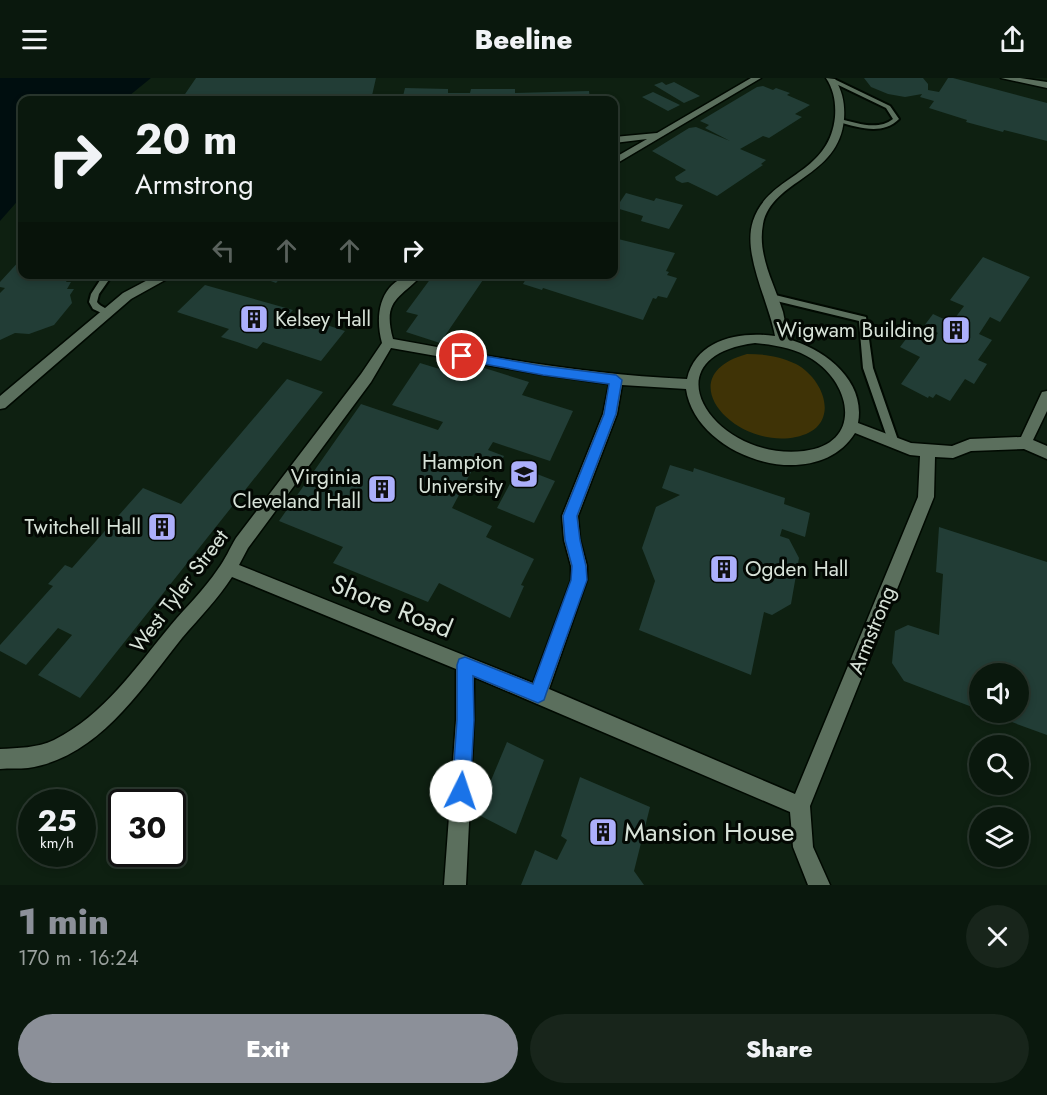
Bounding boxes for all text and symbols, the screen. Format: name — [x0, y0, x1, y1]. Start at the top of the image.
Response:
text: Beeline — [475, 20, 572, 59]
icon: menu — [18, 23, 51, 56]
icon: share — [996, 23, 1029, 56]
text: 20 m — [135, 109, 237, 170]
icon: right — [36, 120, 114, 198]
text: Armstrong — [135, 165, 254, 204]
icon: left — [207, 234, 240, 267]
icon: ahead — [270, 234, 303, 267]
icon: ahead — [333, 234, 366, 267]
icon: right — [396, 234, 429, 267]
building icon: Kelsey Hall — [238, 303, 270, 335]
place label: Kelsey Hall — [275, 304, 371, 334]
building icon: Wigwam Building — [940, 314, 972, 346]
place label: Wigwam Building — [776, 315, 935, 345]
pin — [436, 330, 487, 381]
icon: arrive — [445, 339, 478, 372]
place label: Hampton University — [418, 447, 504, 501]
school or university icon: Hampton University — [508, 458, 540, 490]
place label: Virginia Cleveland Hall — [233, 462, 361, 516]
building icon: Virginia Cleveland Hall — [366, 473, 398, 505]
building icon: Twitchell Hall — [146, 511, 178, 543]
place label: Twitchell Hall — [24, 512, 141, 542]
street label: West Tyler Street — [123, 523, 235, 659]
building icon: Ogden Hall — [708, 553, 740, 585]
place label: Ogden Hall — [745, 554, 848, 584]
street label: Shore Road — [326, 564, 458, 648]
street label: Armstrong — [841, 582, 903, 678]
map controls — [969, 663, 1029, 867]
button: sound — [969, 663, 1029, 723]
button: search — [969, 735, 1029, 795]
position arrow — [429, 759, 493, 823]
speed limit sign: 30 — [108, 789, 186, 867]
text: 25 — [37, 799, 77, 842]
button: layers — [969, 807, 1029, 867]
place label: Mansion House — [624, 813, 794, 851]
building icon: Mansion House — [587, 816, 619, 848]
text: km/h — [40, 832, 74, 854]
text: 1 min — [18, 895, 109, 947]
button: close — [966, 905, 1029, 968]
text: 170 m · 16:24 — [18, 944, 139, 973]
button: Exit — [18, 1014, 518, 1083]
button: Share — [530, 1014, 1029, 1083]

